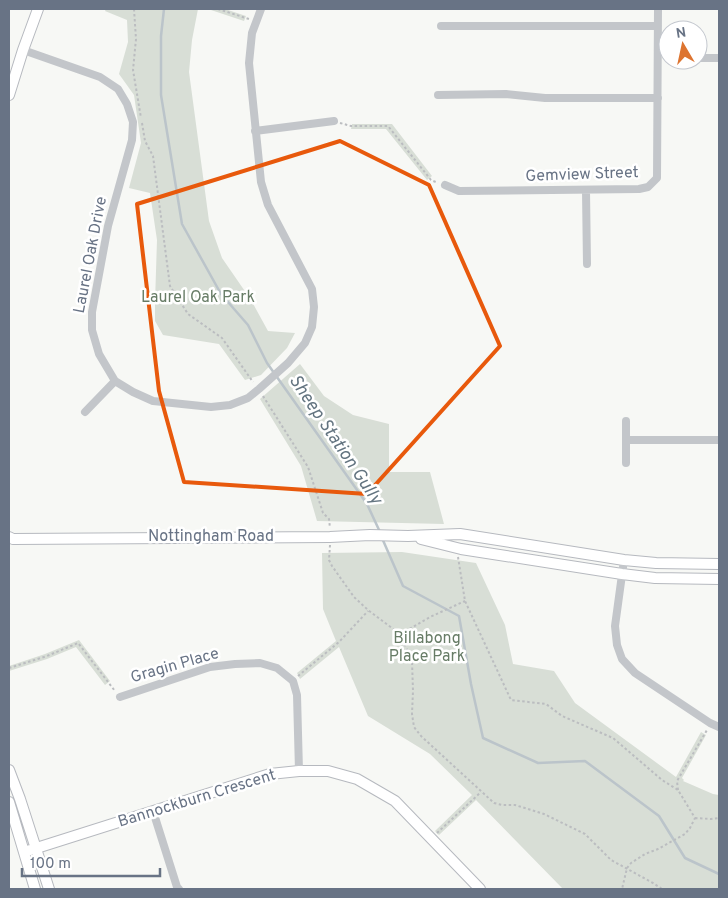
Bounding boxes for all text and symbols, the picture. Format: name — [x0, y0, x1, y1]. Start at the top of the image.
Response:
north arrow — [658, 20, 708, 70]
text: N — [675, 24, 688, 43]
street label: Gemview Street — [525, 163, 639, 187]
street label: Laurel Oak Drive — [70, 195, 112, 315]
park label: Laurel Oak Park — [141, 288, 255, 308]
water label: Sheep Station Gully — [283, 371, 388, 511]
street label: Nottingham Road — [148, 527, 274, 547]
park label: Billabong Place Park — [389, 629, 465, 667]
street label: Gragin Place — [128, 644, 222, 688]
street label: Bannockburn Crescent — [116, 765, 278, 833]
scale bar — [22, 846, 160, 878]
text: 100 m — [30, 855, 71, 874]

